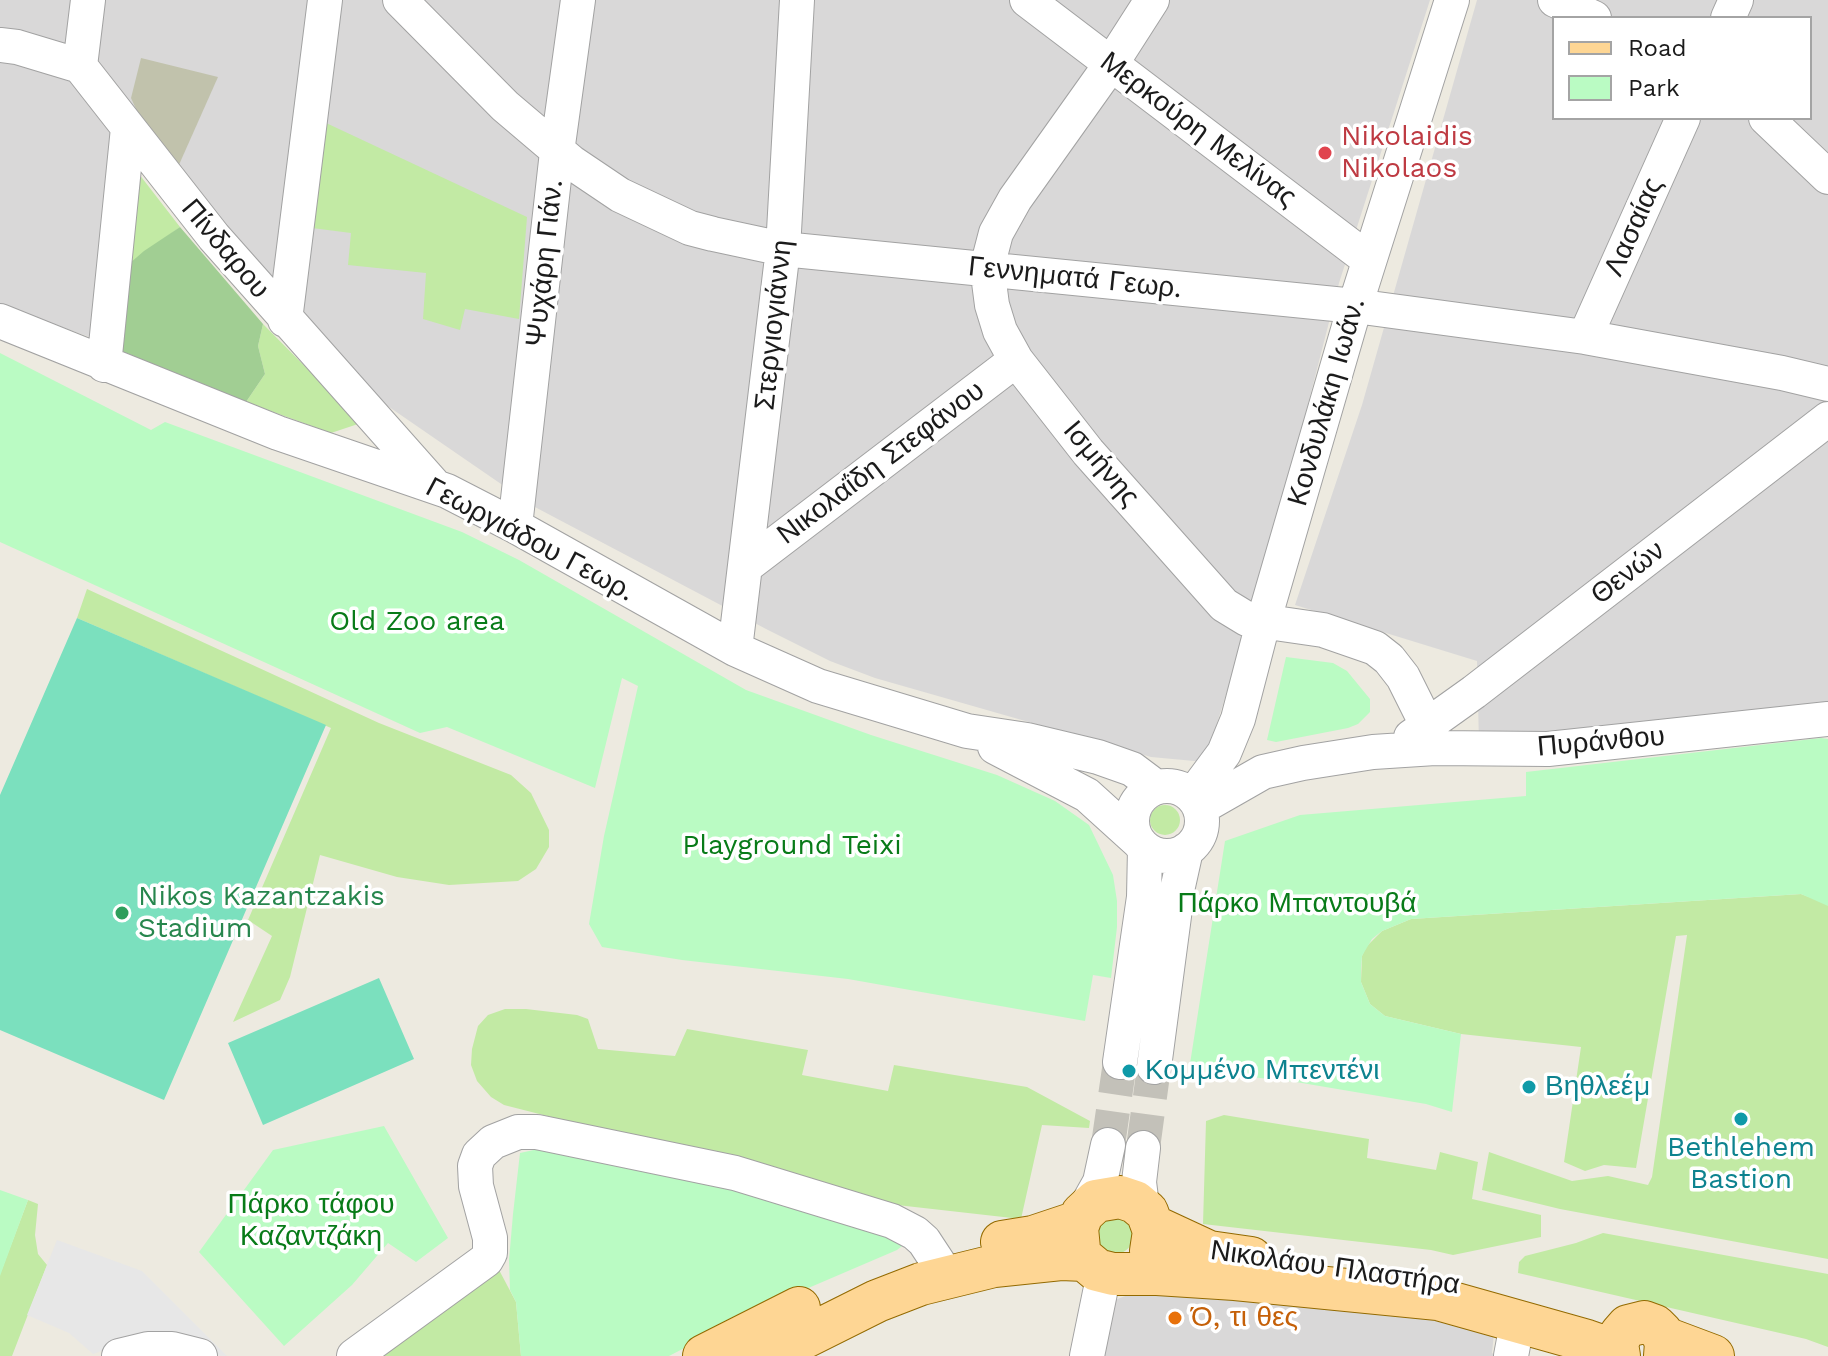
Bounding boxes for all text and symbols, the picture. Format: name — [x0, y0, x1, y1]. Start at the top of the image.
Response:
legend — [1552, 16, 1812, 120]
text: Road — [1628, 34, 1687, 62]
street label: Μερκούρη Μελίνας — [1093, 45, 1303, 215]
text: Park — [1628, 74, 1680, 102]
place label: Nikolaidis Nikolaos — [1341, 120, 1473, 186]
marker: Nikolaidis Nikolaos — [1316, 144, 1334, 162]
street label: Λασαίας — [1597, 173, 1671, 281]
street label: Ψυχάρη Γιάν. — [520, 178, 570, 348]
street label: Πίνδαρου — [174, 193, 276, 305]
street label: Στεργιογιάννη — [748, 238, 800, 412]
street label: Γεννηματά Γεωρ. — [967, 250, 1183, 306]
street label: Κονδυλάκη Ιωάν. — [1281, 294, 1373, 510]
street label: Νικολαΐδη Στεφάνου — [771, 374, 991, 552]
street label: Ισμήνης — [1056, 414, 1146, 514]
street label: Γεωργιάδου Γεωρ. — [420, 471, 640, 609]
street label: Θενών — [1585, 534, 1671, 612]
park label: Old Zoo area — [329, 605, 505, 639]
street label: Πυράνθου — [1536, 720, 1666, 764]
park label: Playground Teixi — [682, 829, 902, 863]
place label: Nikos Kazantzakis Stadium — [138, 880, 385, 946]
park label: Πάρκο Μπαντουβά — [1177, 887, 1417, 921]
marker: Nikos Kazantzakis Stadium — [113, 904, 131, 922]
place label: Κομμένο Μπεντένι — [1145, 1054, 1380, 1088]
marker: Κομμένο Μπεντένι — [1120, 1062, 1138, 1080]
place label: Βηθλεέμ — [1545, 1070, 1651, 1104]
marker: Βηθλεέμ — [1520, 1078, 1538, 1096]
marker: Bethlehem Bastion — [1732, 1110, 1750, 1128]
place label: Bethlehem Bastion — [1667, 1131, 1815, 1197]
park label: Πάρκο τάφου Καζαντζάκη — [227, 1188, 395, 1254]
street label: Νικολάου Πλαστήρα — [1208, 1234, 1462, 1302]
place label: Ό, τι θες — [1191, 1301, 1298, 1335]
marker: Ό, τι θες — [1166, 1309, 1184, 1327]

